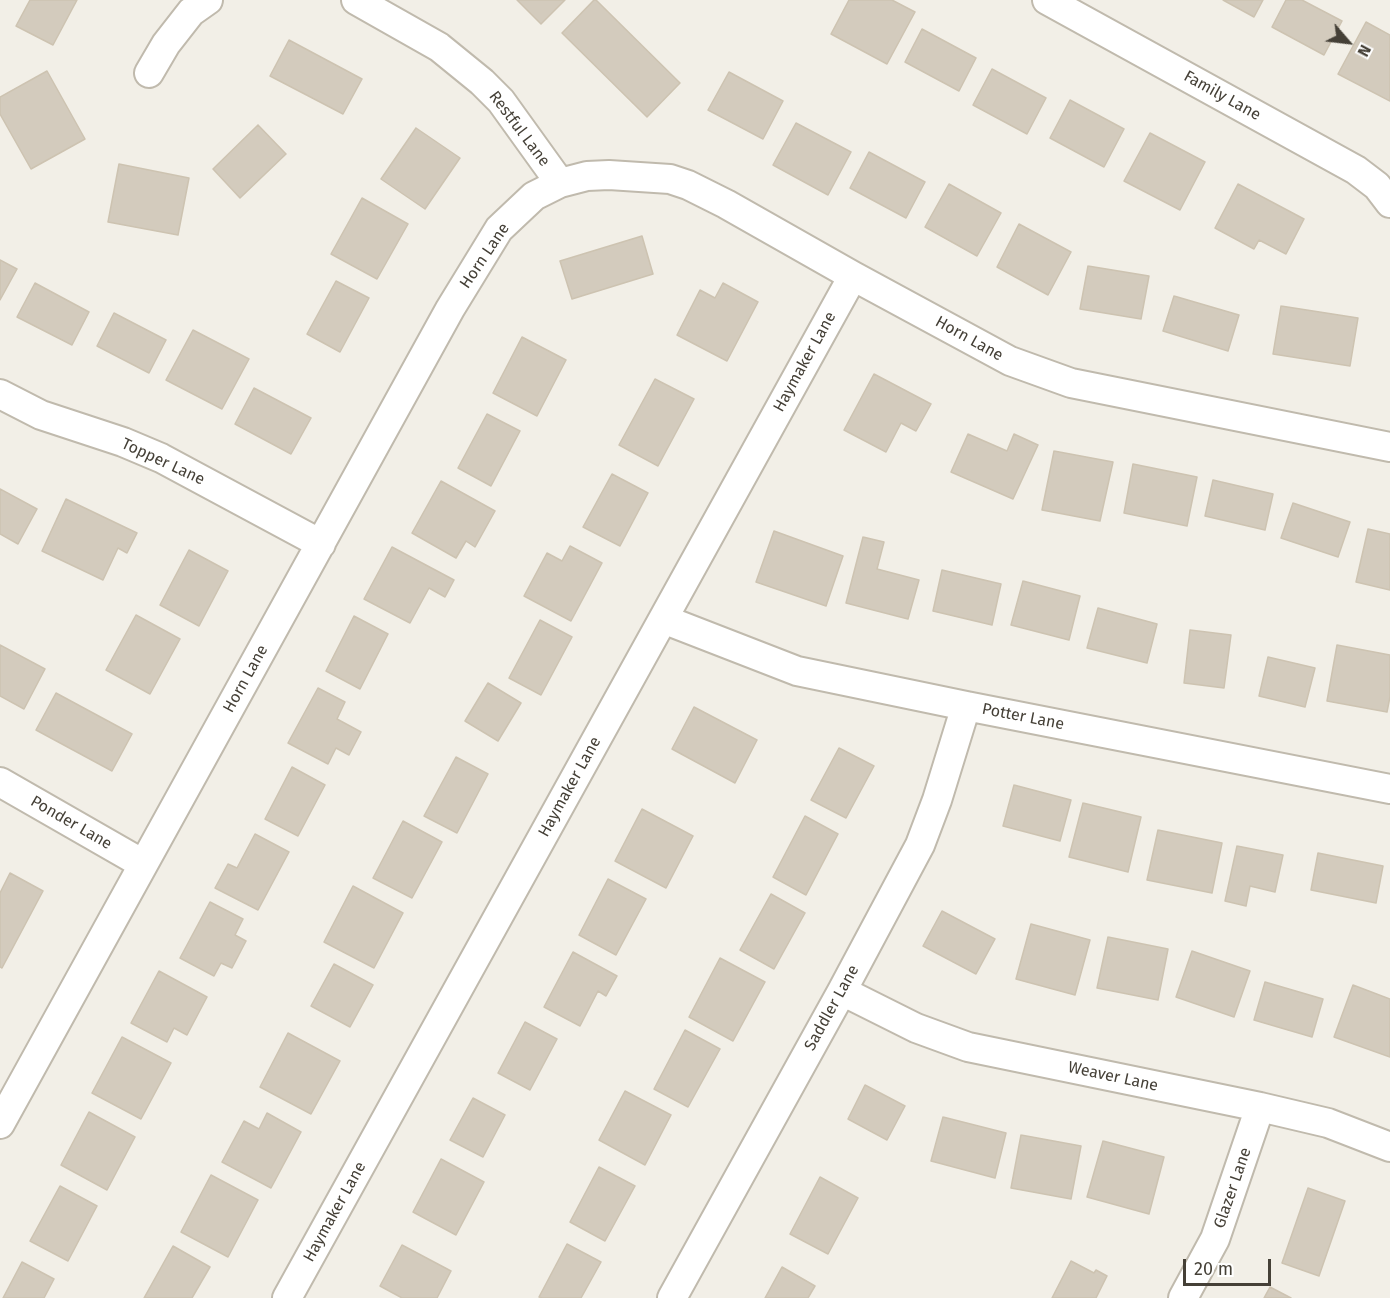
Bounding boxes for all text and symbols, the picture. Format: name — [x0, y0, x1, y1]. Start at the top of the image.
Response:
north arrow — [1318, 12, 1378, 72]
text: N — [1353, 42, 1375, 60]
street label: Family Lane — [1180, 67, 1264, 125]
street label: Restful Lane — [484, 87, 554, 171]
street label: Horn Lane — [456, 220, 514, 292]
street label: Haymaker Lane — [770, 309, 840, 415]
street label: Horn Lane — [932, 313, 1006, 365]
street label: Topper Lane — [118, 434, 208, 490]
street label: Horn Lane — [220, 642, 272, 716]
street label: Potter Lane — [980, 700, 1066, 734]
street label: Haymaker Lane — [535, 734, 605, 840]
street label: Ponder Lane — [27, 792, 115, 854]
street label: Saddler Lane — [801, 962, 863, 1054]
street label: Weaver Lane — [1066, 1058, 1160, 1096]
street label: Glazer Lane — [1210, 1145, 1256, 1231]
street label: Haymaker Lane — [300, 1159, 370, 1265]
scale bar — [1186, 1247, 1274, 1285]
text: 20 m — [1194, 1258, 1233, 1280]

